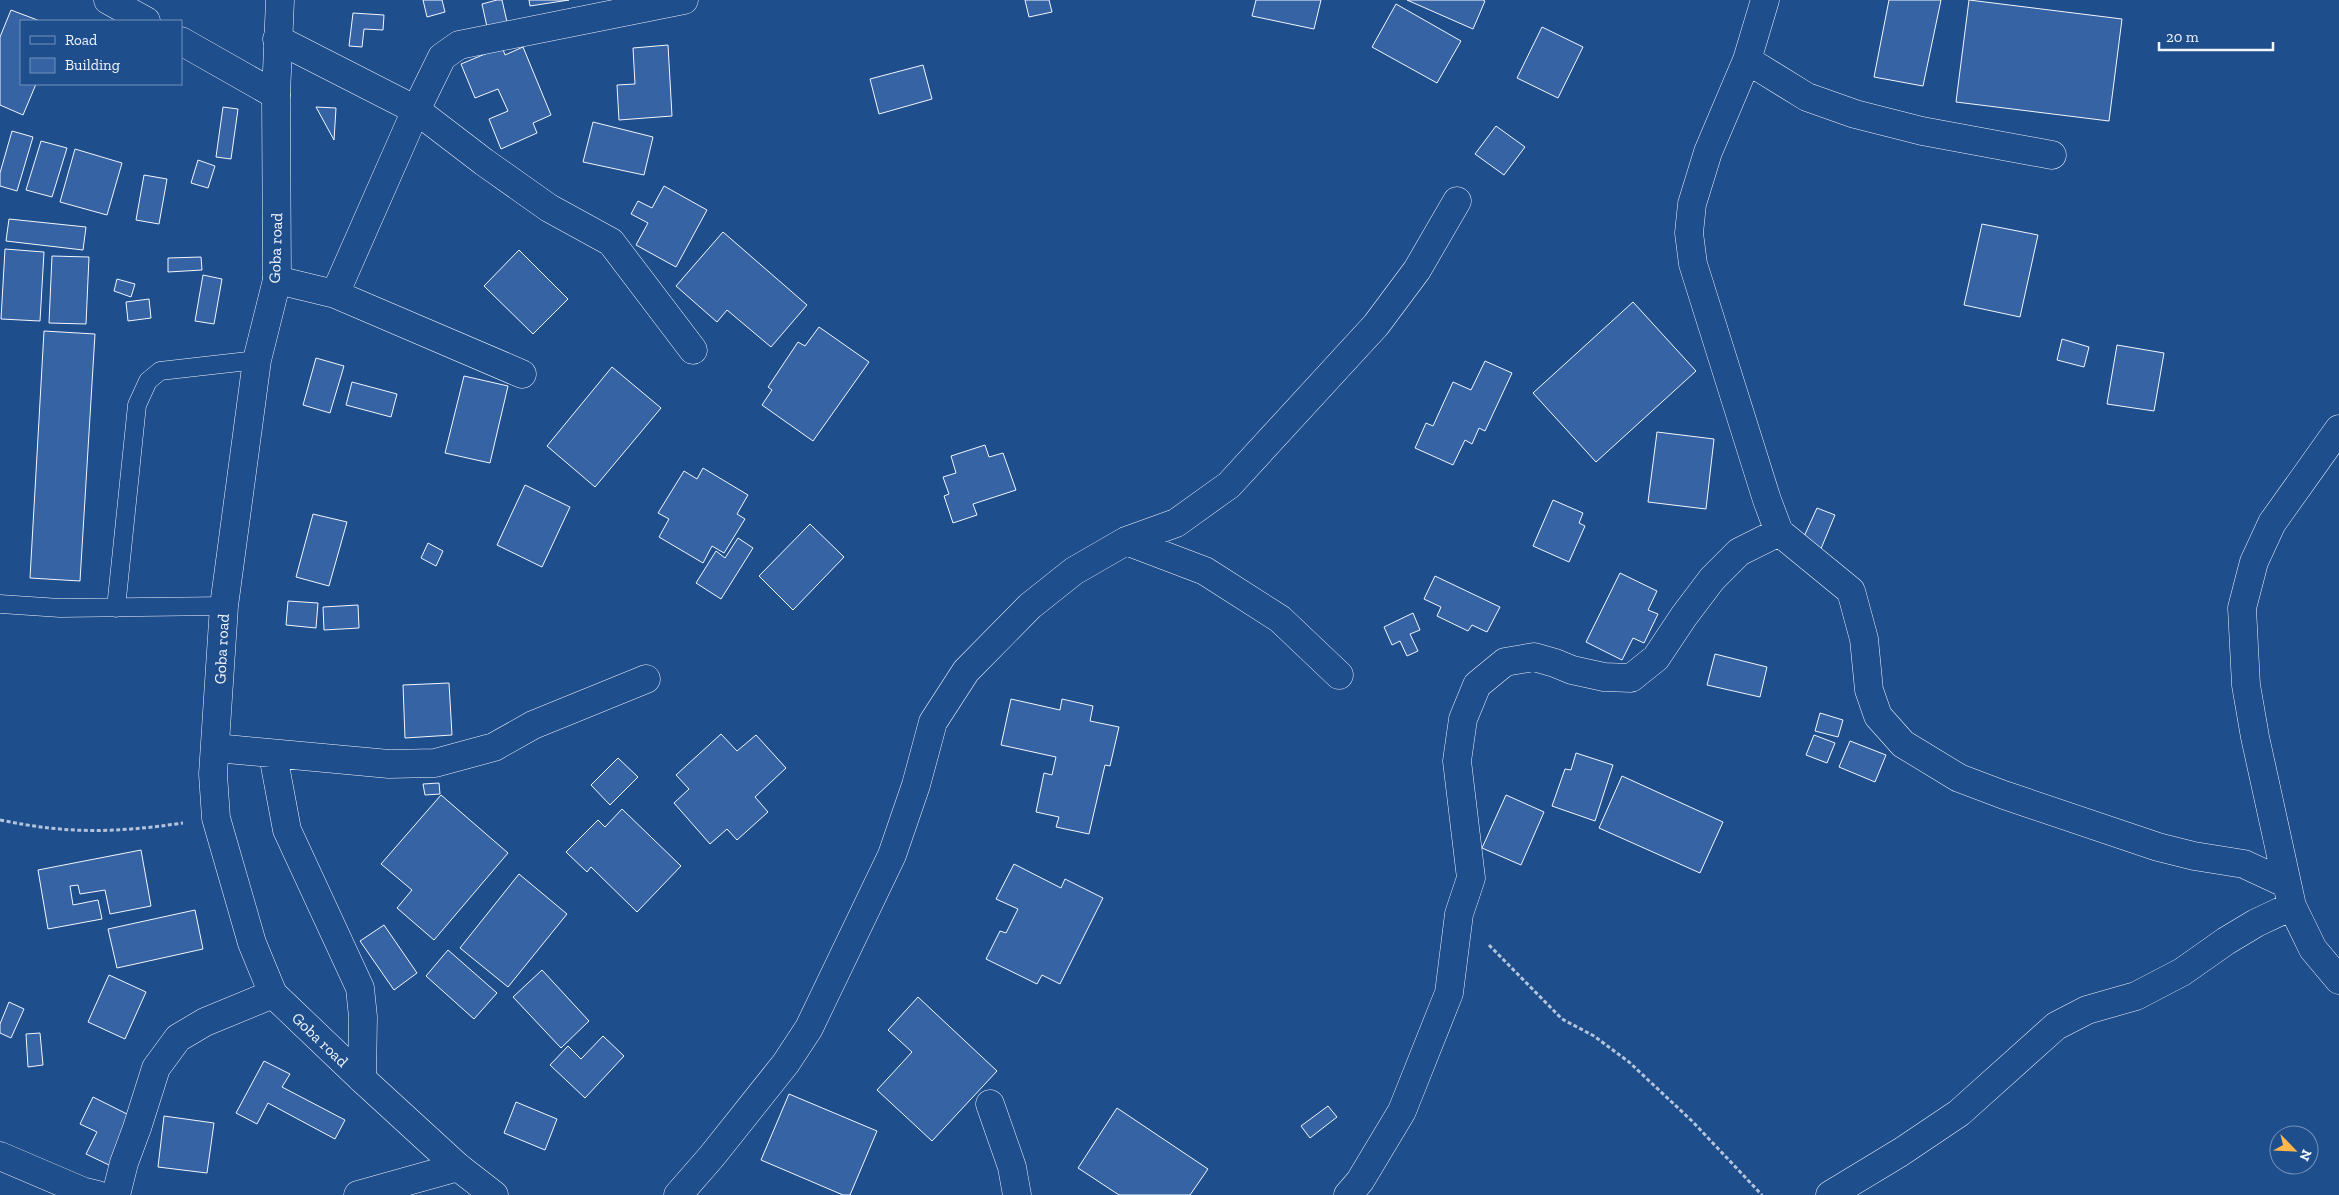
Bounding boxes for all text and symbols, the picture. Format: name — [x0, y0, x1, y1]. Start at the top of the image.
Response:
legend — [20, 20, 182, 85]
scale bar — [2159, 20, 2273, 52]
text: 20 m — [2166, 28, 2199, 46]
text: Road — [65, 31, 98, 49]
text: Building — [65, 56, 120, 74]
street label: Goba road — [265, 212, 286, 284]
street label: Goba road — [210, 613, 233, 685]
street label: Goba road — [288, 1008, 352, 1071]
north arrow — [2269, 1125, 2319, 1175]
text: N — [2295, 1147, 2315, 1164]

